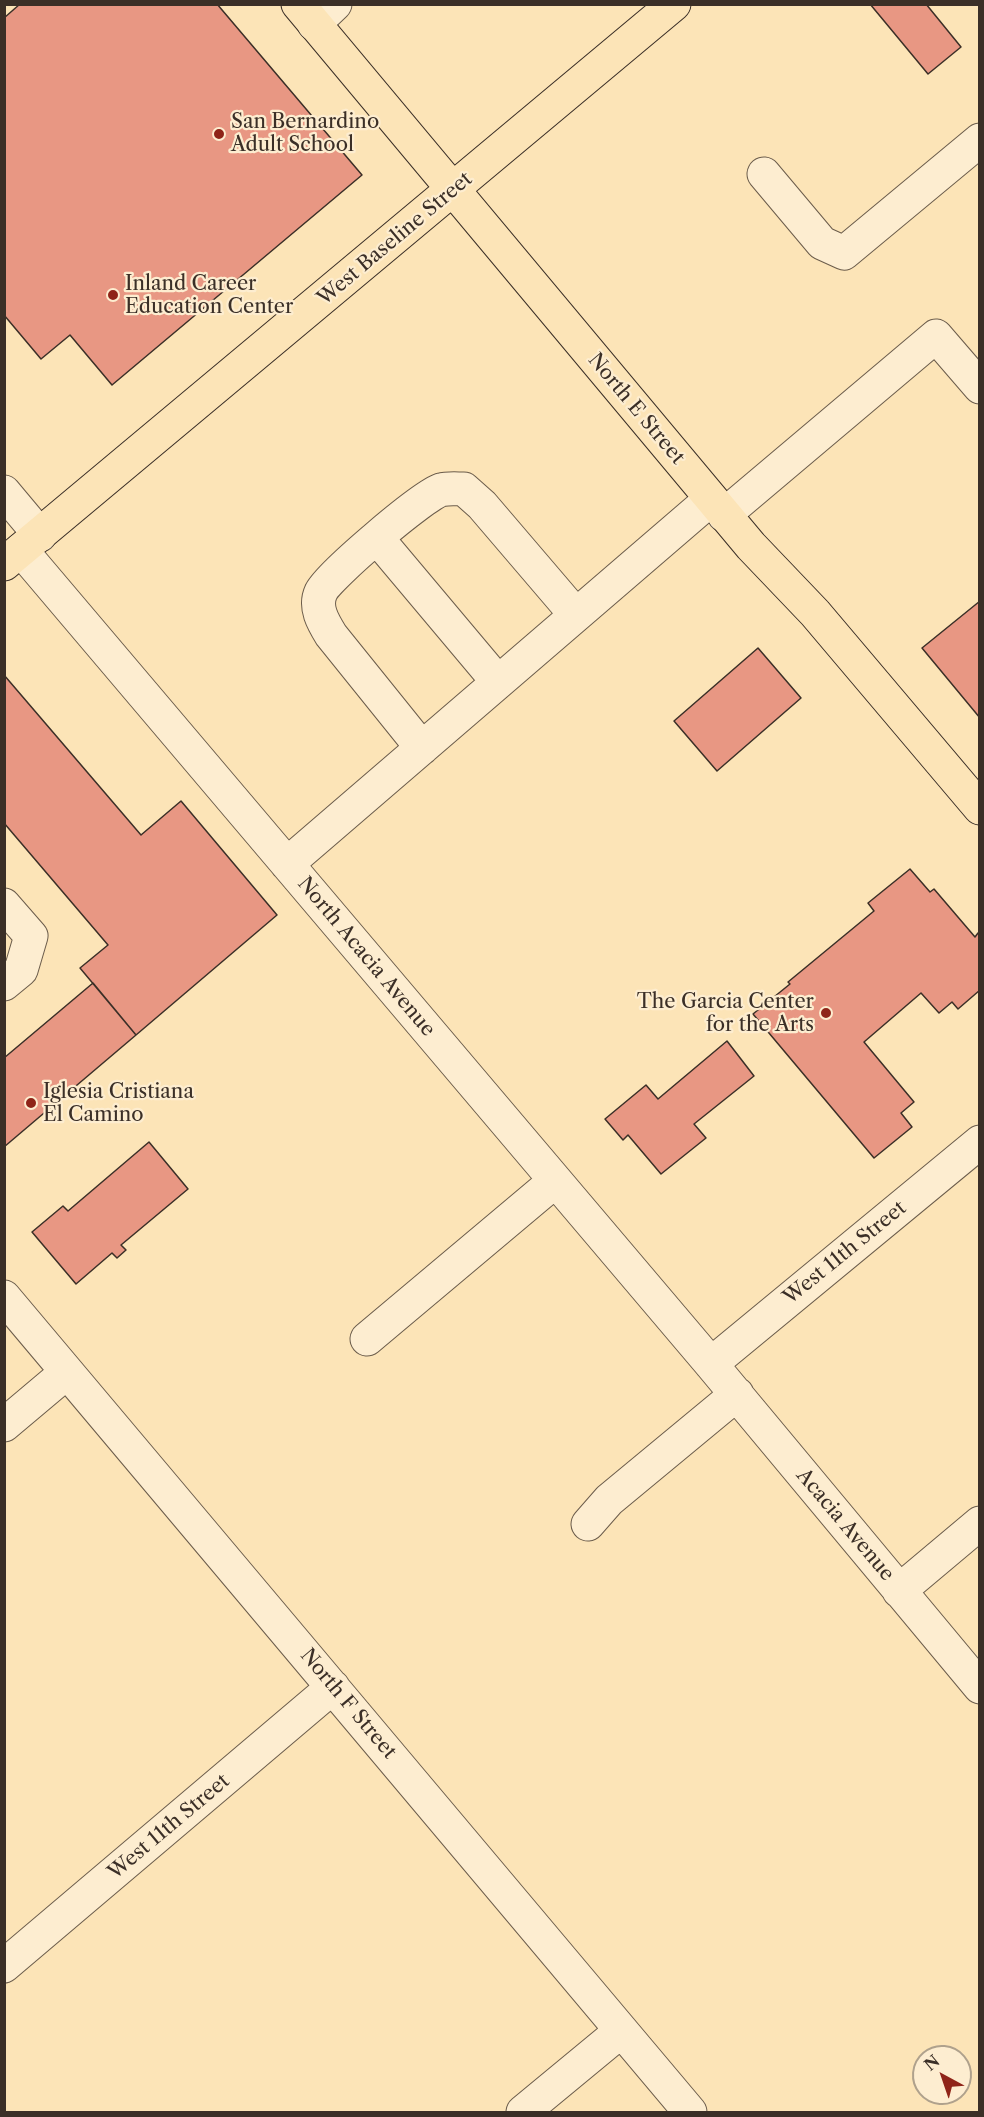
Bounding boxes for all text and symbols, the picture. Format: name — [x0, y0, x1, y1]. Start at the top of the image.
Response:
place label: San Bernardino Adult School — [231, 110, 379, 157]
marker: San Bernardino Adult School — [212, 127, 226, 141]
street label: West Baseline Street — [313, 167, 477, 311]
place label: Inland Career Education Center — [125, 272, 293, 319]
marker: Inland Career Education Center — [106, 288, 120, 302]
street label: North E Street — [583, 349, 689, 469]
street label: North Acacia Avenue — [292, 872, 440, 1042]
place label: The Garcia Center for the Arts — [637, 990, 814, 1037]
marker: The Garcia Center for the Arts — [819, 1006, 833, 1020]
place label: Iglesia Cristiana El Camino — [43, 1080, 194, 1127]
marker: Iglesia Cristiana El Camino — [24, 1096, 38, 1110]
street label: West 11th Street — [779, 1196, 911, 1310]
street label: Acacia Avenue — [791, 1464, 899, 1586]
street label: North F Street — [295, 1644, 401, 1764]
street label: West 11th Street — [104, 1769, 234, 1885]
north arrow — [912, 2045, 972, 2105]
text: N — [920, 2051, 943, 2075]

